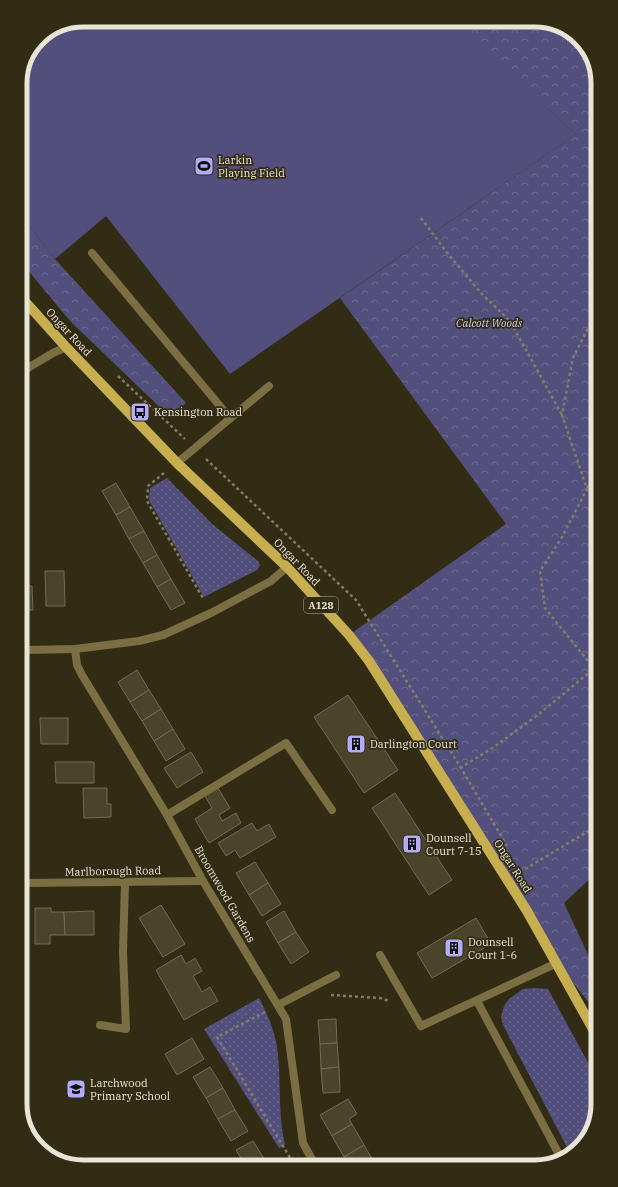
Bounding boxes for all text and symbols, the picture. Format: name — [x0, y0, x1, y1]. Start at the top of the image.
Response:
place label: Larkin Playing Field — [218, 153, 285, 180]
sports icon: Larkin Playing Field — [193, 155, 215, 177]
street label: Ongar Road — [43, 305, 95, 359]
park label: Calcott Woods — [456, 316, 523, 330]
bus stop icon: Kensington Road — [129, 401, 151, 423]
place label: Kensington Road — [154, 405, 242, 419]
street label: Ongar Road — [271, 535, 323, 589]
road number: A128 — [304, 597, 338, 613]
building icon: Darlington Court — [345, 733, 367, 755]
place label: Darlington Court — [370, 737, 457, 751]
place label: Dounsell Court 7-15 — [426, 831, 482, 858]
building icon: Dounsell Court 7-15 — [401, 833, 423, 855]
street label: Ongar Road — [491, 837, 535, 896]
street label: Broomwood Gardens — [192, 843, 258, 945]
street label: Marlborough Road — [65, 863, 162, 879]
place label: Dounsell Court 1-6 — [468, 935, 517, 962]
building icon: Dounsell Court 1-6 — [443, 937, 465, 959]
place label: Larchwood Primary School — [90, 1076, 170, 1103]
school or university icon: Larchwood Primary School — [65, 1078, 87, 1100]

